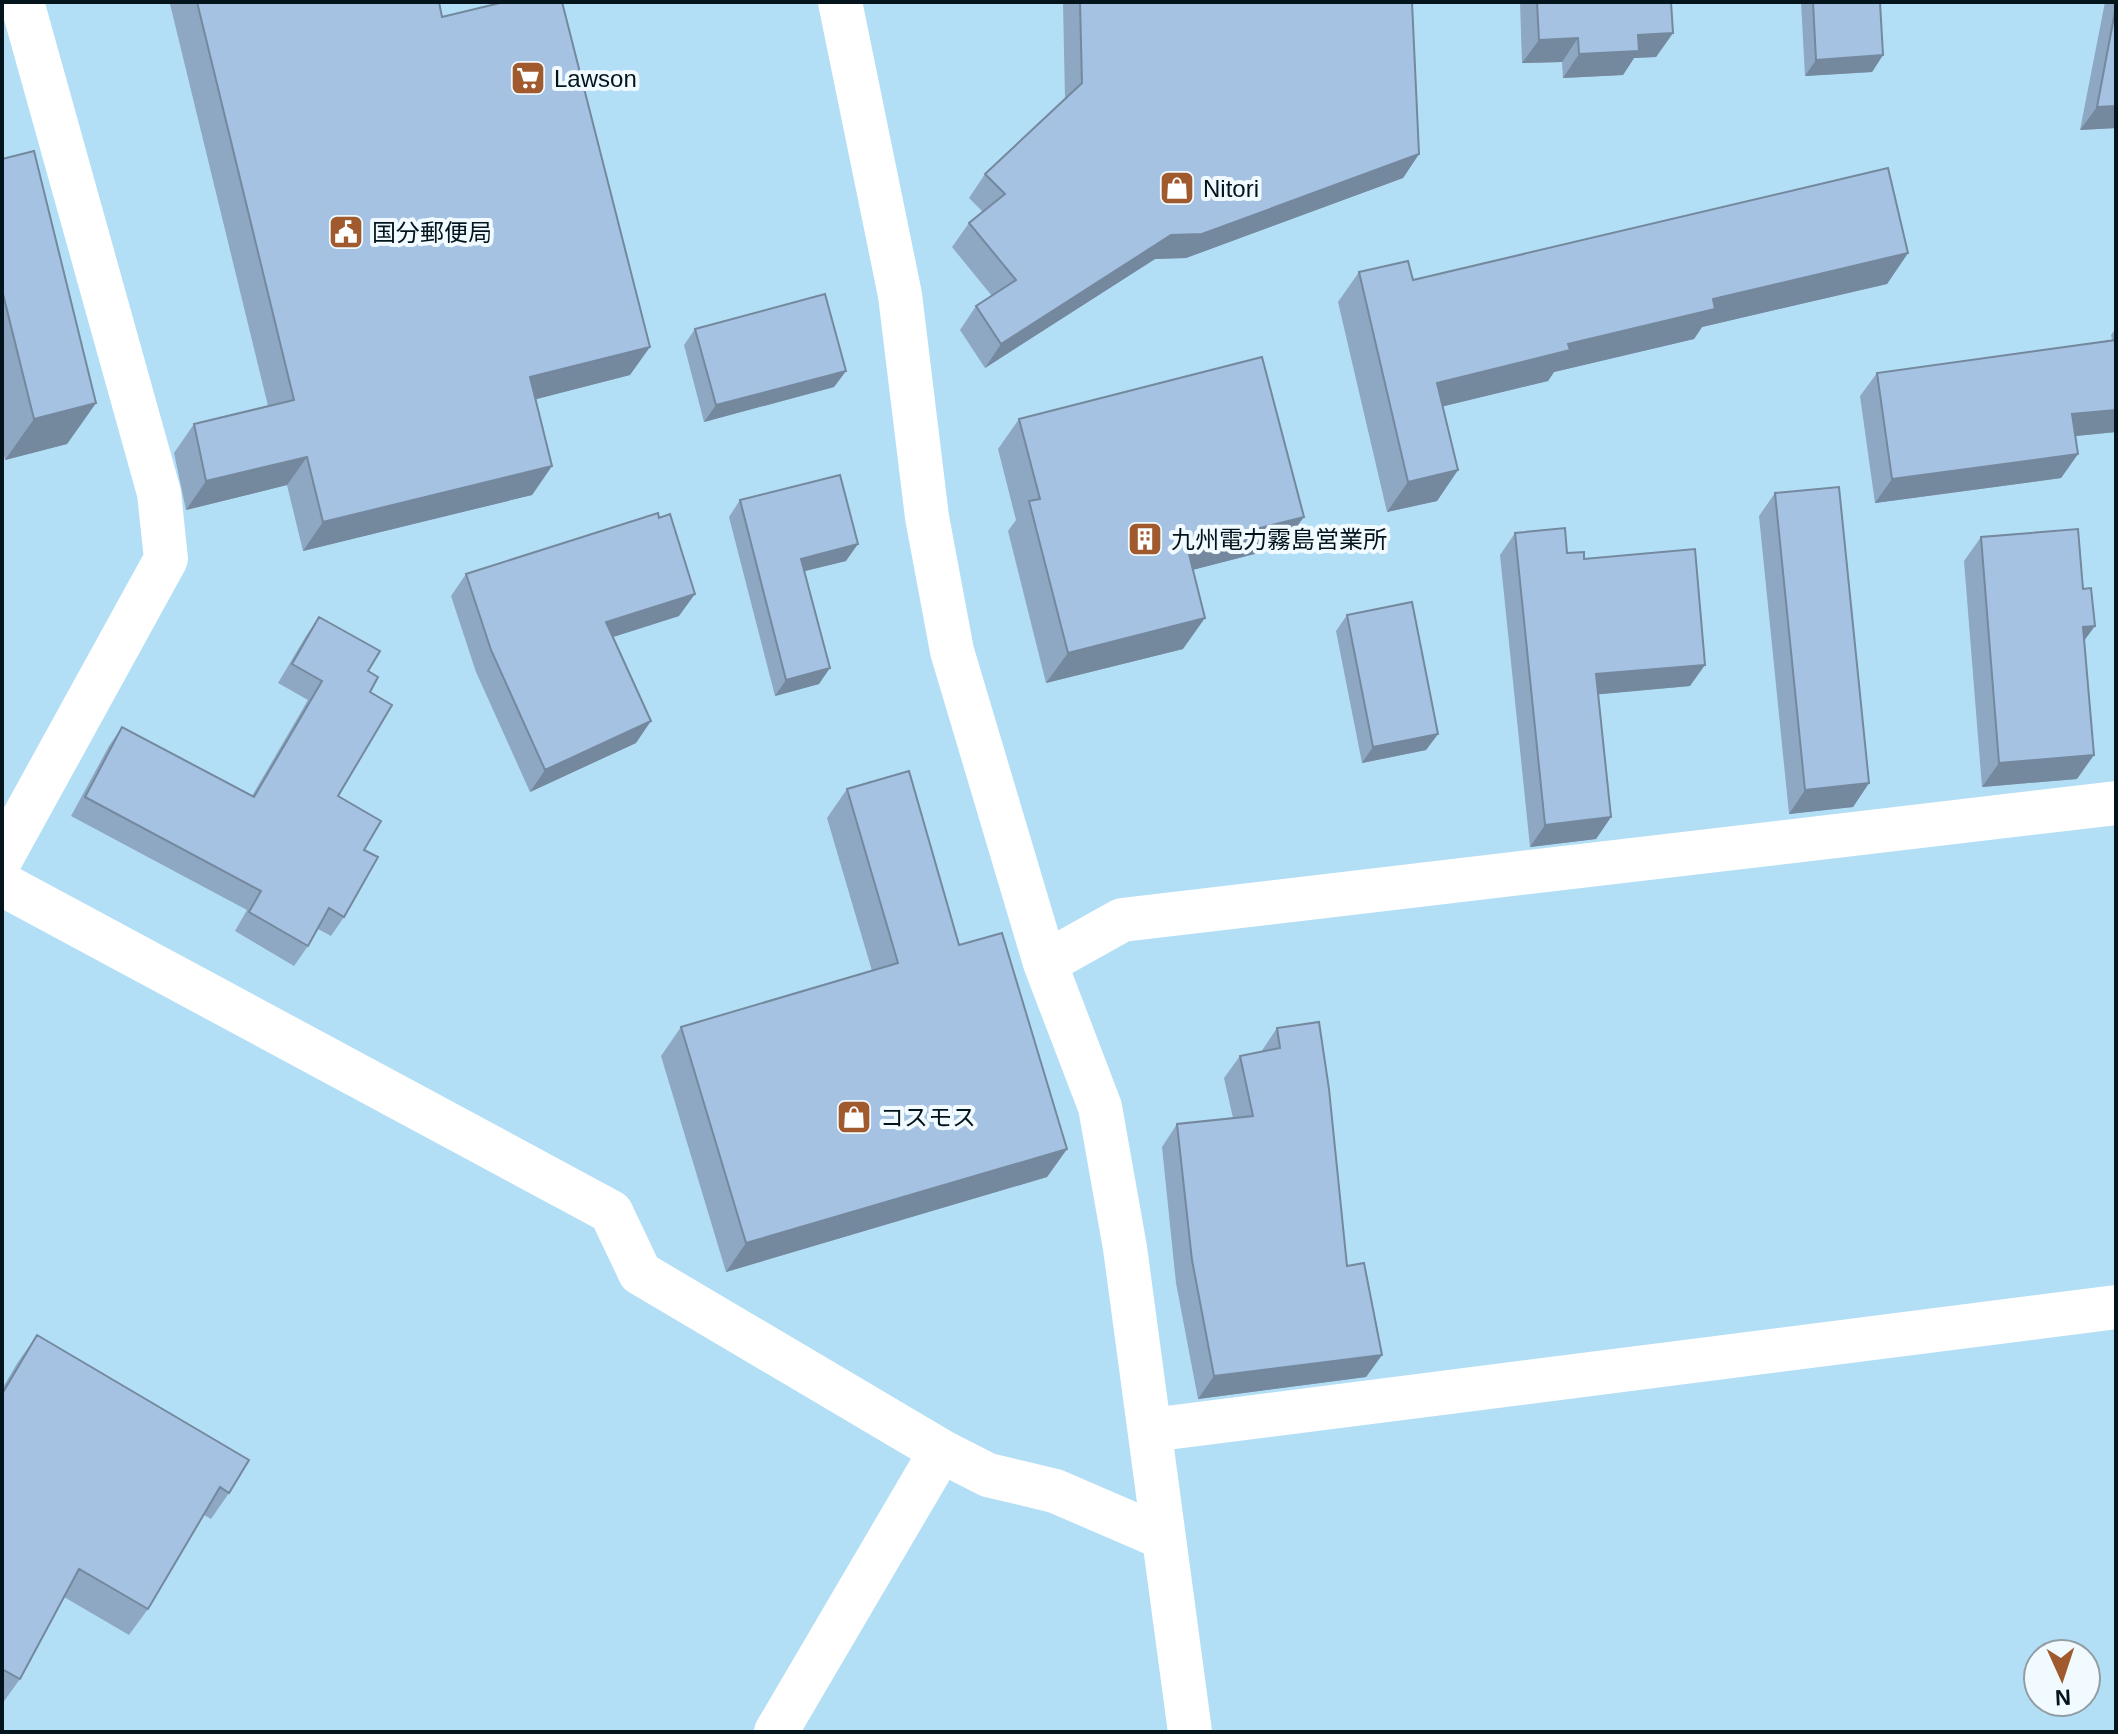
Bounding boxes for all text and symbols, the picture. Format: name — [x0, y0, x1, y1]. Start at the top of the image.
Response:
supermarket icon: Lawson — [509, 59, 547, 97]
place label: Lawson — [554, 65, 637, 92]
shop icon: Nitori — [1158, 169, 1196, 207]
place label: Nitori — [1203, 175, 1259, 202]
public building icon: 国分郵便局 — [327, 213, 365, 251]
place label: 国分郵便局 — [372, 219, 492, 246]
building icon: 九州電力霧島営業所 — [1126, 520, 1164, 558]
place label: 九州電力霧島営業所 — [1171, 526, 1387, 553]
shop icon: コスモス — [835, 1098, 873, 1136]
place label: コスモス — [880, 1104, 976, 1131]
north arrow — [2022, 1638, 2102, 1718]
text: N — [2054, 1685, 2072, 1710]

